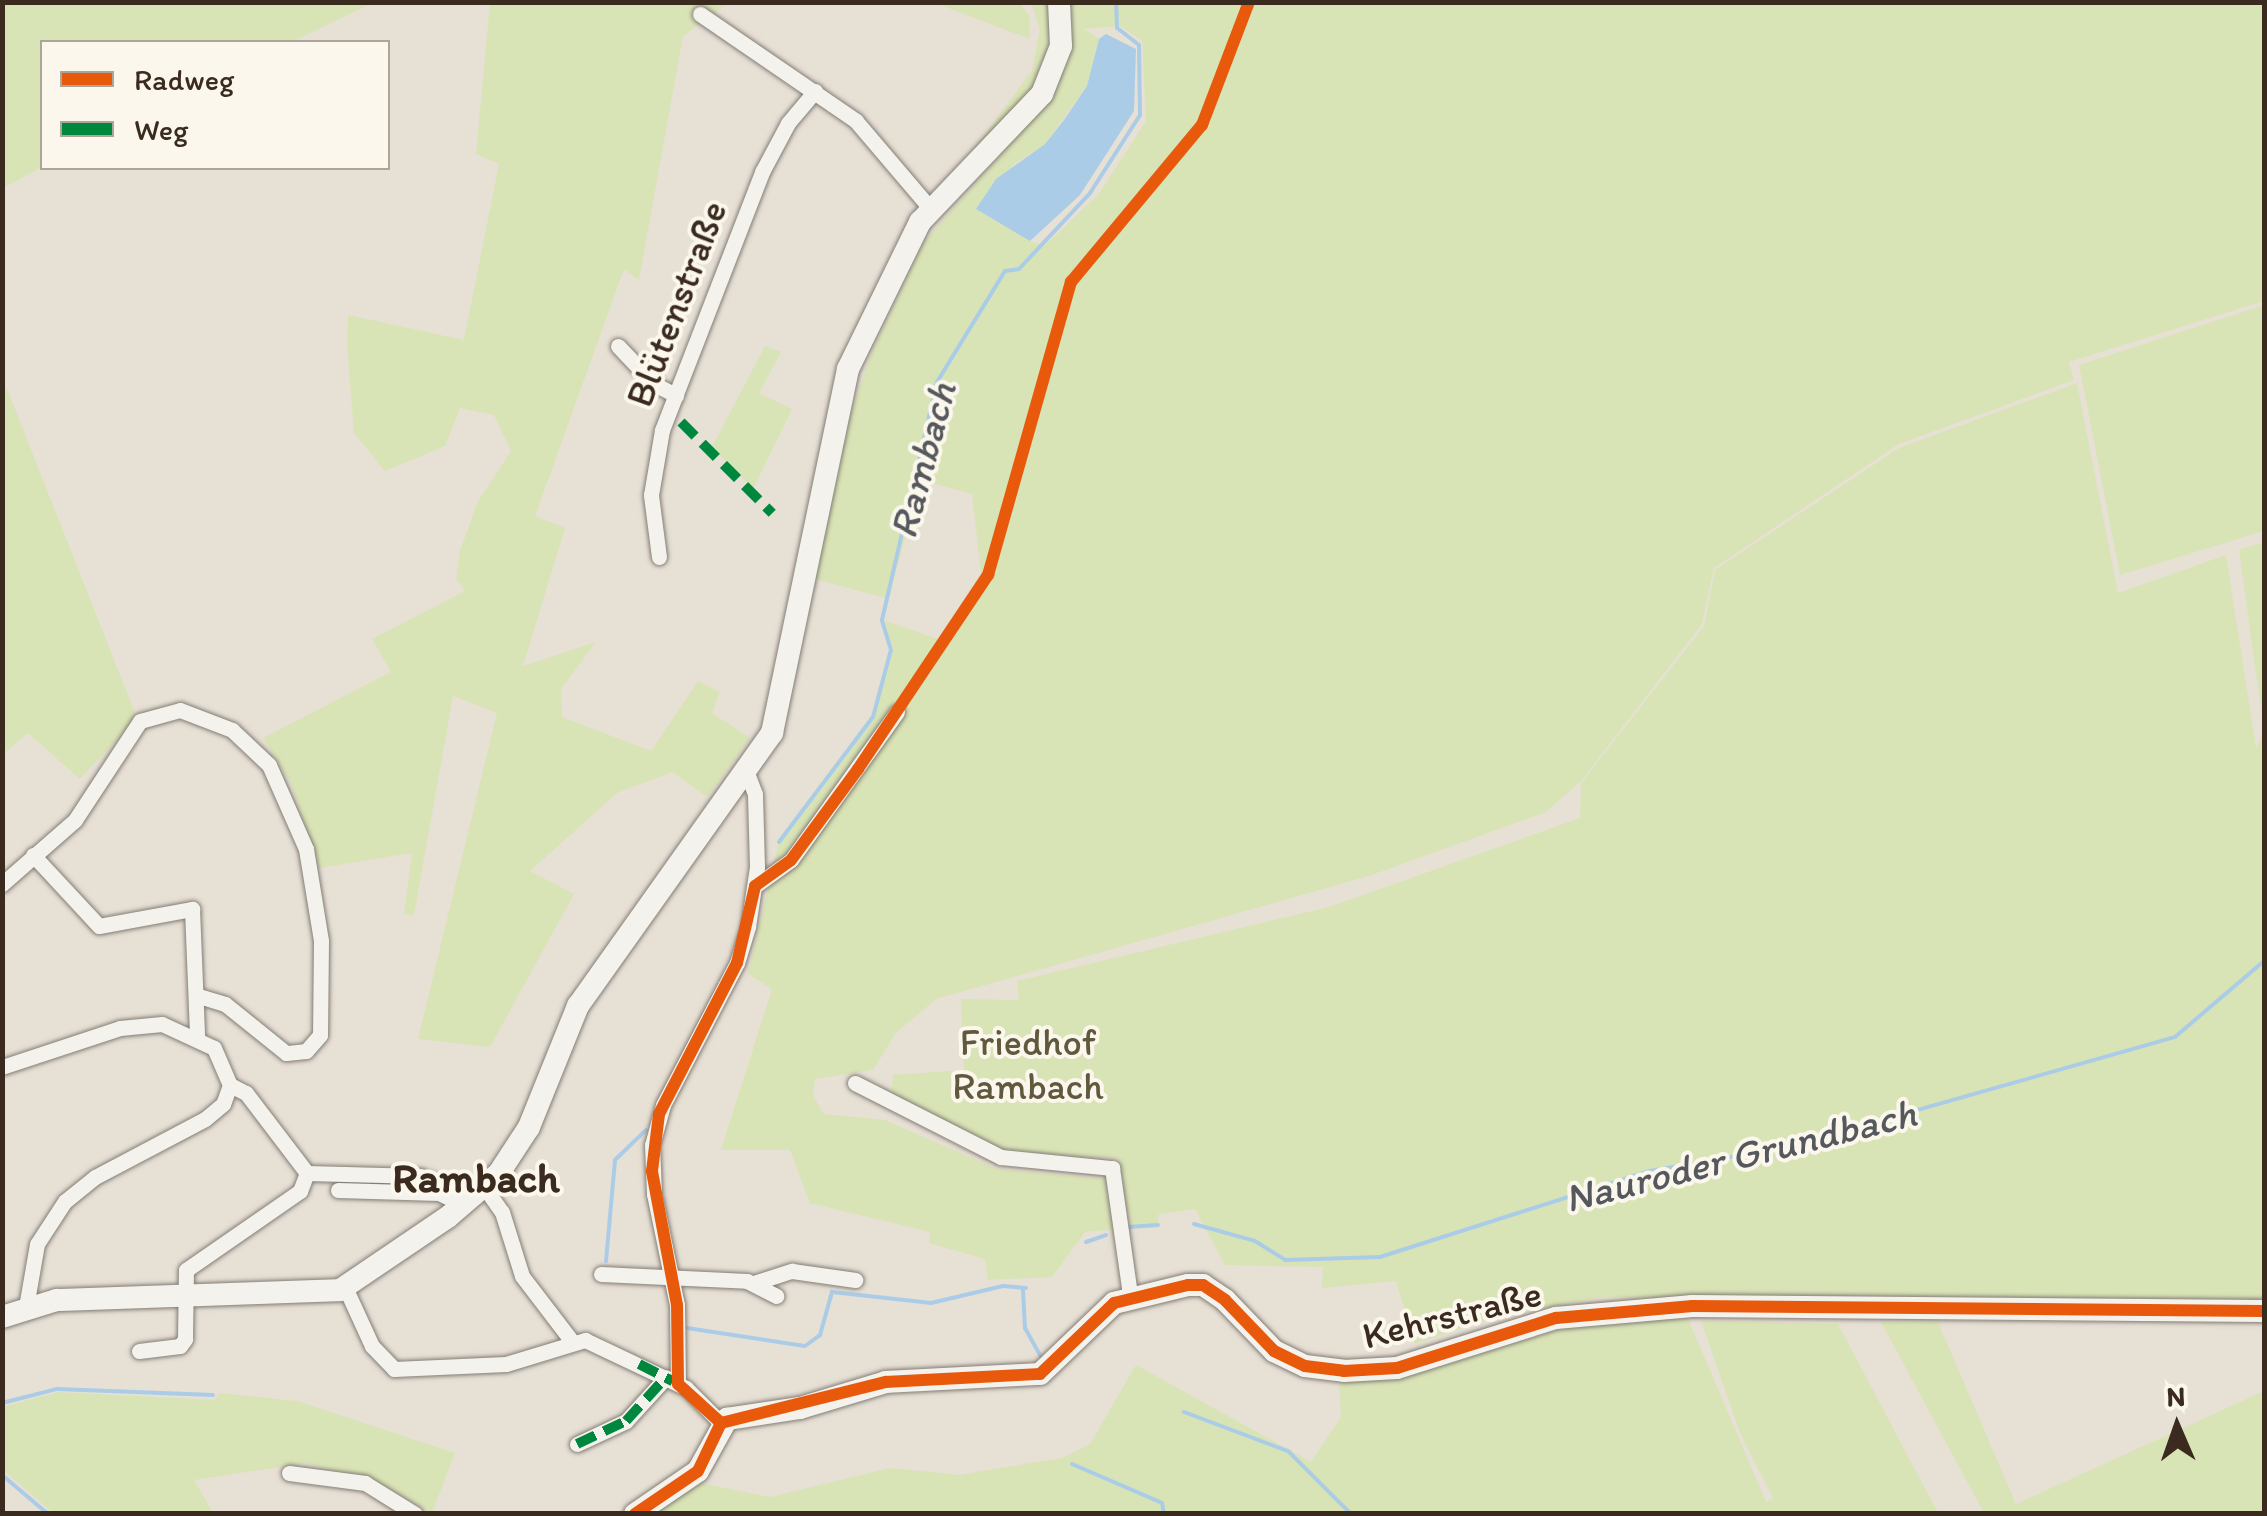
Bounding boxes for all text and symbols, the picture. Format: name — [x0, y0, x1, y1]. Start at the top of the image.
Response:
legend — [40, 40, 390, 170]
text: Radweg — [134, 61, 234, 98]
text: Weg — [134, 111, 188, 148]
street label: Blütenstraße — [617, 195, 737, 413]
water label: Rambach — [878, 377, 966, 543]
park label: Friedhof Rambach — [952, 1020, 1104, 1110]
water label: Nauroder Grundbach — [1560, 1088, 1920, 1222]
district label: Rambach — [392, 1153, 560, 1203]
street label: Kehrstraße — [1358, 1271, 1546, 1359]
north arrow — [2127, 1376, 2227, 1476]
text: N — [2166, 1379, 2186, 1413]

